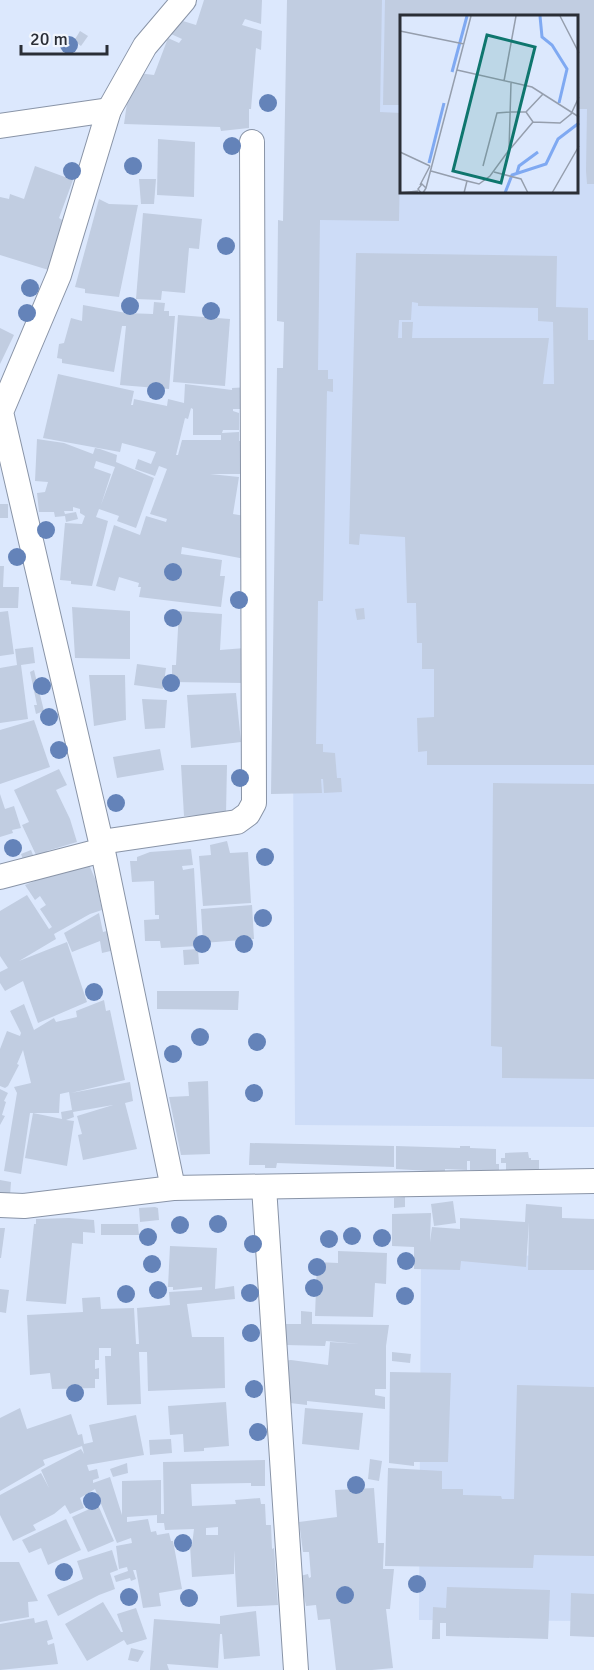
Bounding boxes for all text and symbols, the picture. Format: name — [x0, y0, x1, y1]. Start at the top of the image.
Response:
inset map — [400, 15, 579, 194]
scale bar — [21, 18, 106, 56]
text: 20 m — [30, 28, 68, 50]

